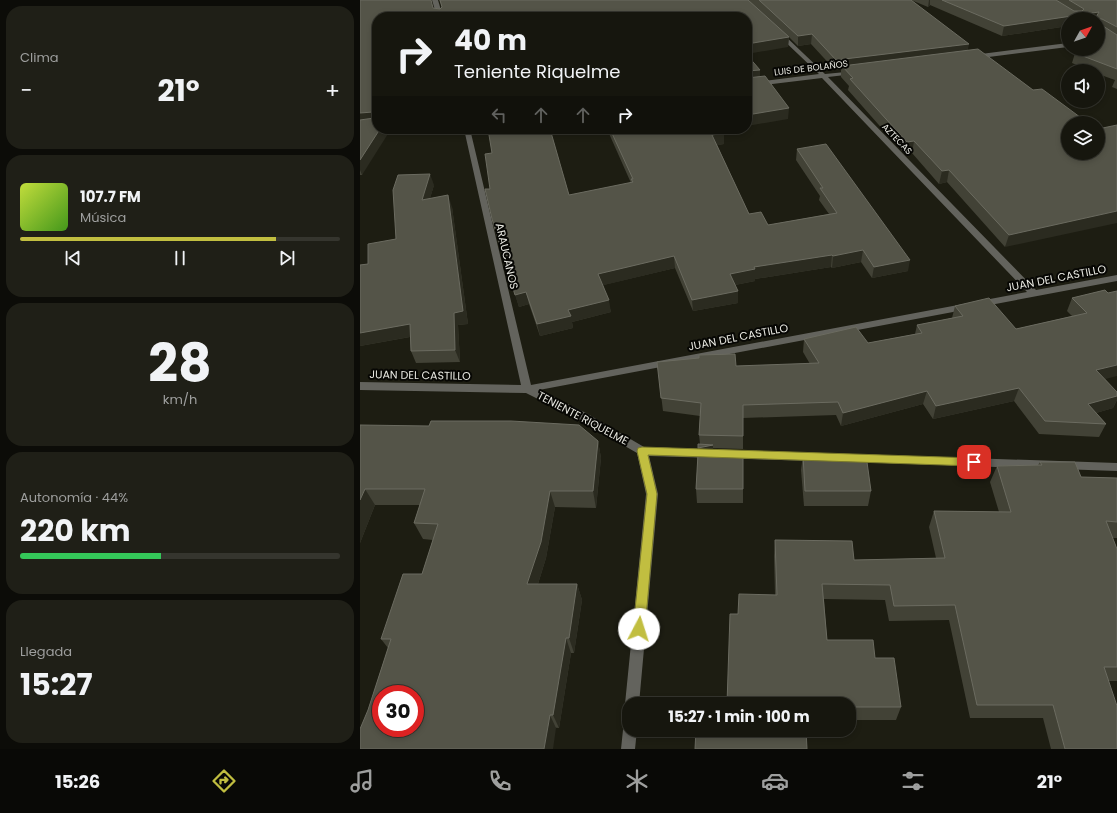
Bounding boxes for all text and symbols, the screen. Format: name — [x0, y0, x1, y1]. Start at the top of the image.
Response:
north arrow — [1061, 12, 1105, 56]
map controls — [1061, 12, 1105, 160]
text: 40 m — [454, 21, 527, 60]
icon: right — [388, 28, 440, 80]
text: Clima — [20, 48, 59, 67]
street label: LUIS DE BOLAÑOS — [773, 58, 849, 78]
text: Teniente Riquelme — [454, 59, 620, 84]
button: sound — [1061, 64, 1105, 108]
text: 21° — [157, 69, 200, 112]
text: − — [20, 75, 32, 106]
text: + — [325, 75, 340, 106]
icon: left — [488, 104, 510, 126]
icon: ahead — [530, 104, 552, 126]
icon: ahead — [572, 104, 594, 126]
icon: right — [614, 104, 636, 126]
button: layers — [1061, 116, 1105, 160]
street label: AZTECAS — [879, 121, 915, 157]
text: 107.7 FM — [80, 186, 141, 207]
text: Música — [80, 208, 126, 227]
street label: ARAUCANOS — [492, 221, 522, 291]
icon: previous — [62, 247, 84, 269]
icon: pause — [169, 247, 191, 269]
icon: next — [276, 247, 298, 269]
street label: JUAN DEL CASTILLO — [1005, 260, 1108, 296]
street label: JUAN DEL CASTILLO — [687, 319, 790, 355]
text: 28 — [148, 327, 212, 400]
street label: JUAN DEL CASTILLO — [369, 366, 471, 384]
street label: TENIENTE RIQUELME — [535, 387, 631, 449]
text: km/h — [163, 390, 197, 409]
pin — [957, 445, 991, 479]
icon: arrive — [963, 451, 985, 473]
text: Autonomía · 44% — [20, 488, 128, 507]
text: 220 km — [20, 509, 131, 552]
position arrow — [618, 608, 660, 650]
text: Llegada — [20, 642, 72, 661]
text: 15:27 — [20, 663, 92, 706]
speed limit sign: 30 — [372, 685, 424, 737]
text: 15:27 · 1 min · 100 m — [668, 706, 810, 727]
icon: directions — [210, 767, 238, 795]
icon: music — [348, 767, 376, 795]
icon: phone — [486, 767, 514, 795]
icon: climate — [623, 767, 651, 795]
icon: car — [761, 767, 789, 795]
icon: filters — [899, 767, 927, 795]
text: 15:26 — [55, 769, 100, 794]
text: 21° — [1037, 769, 1062, 794]

